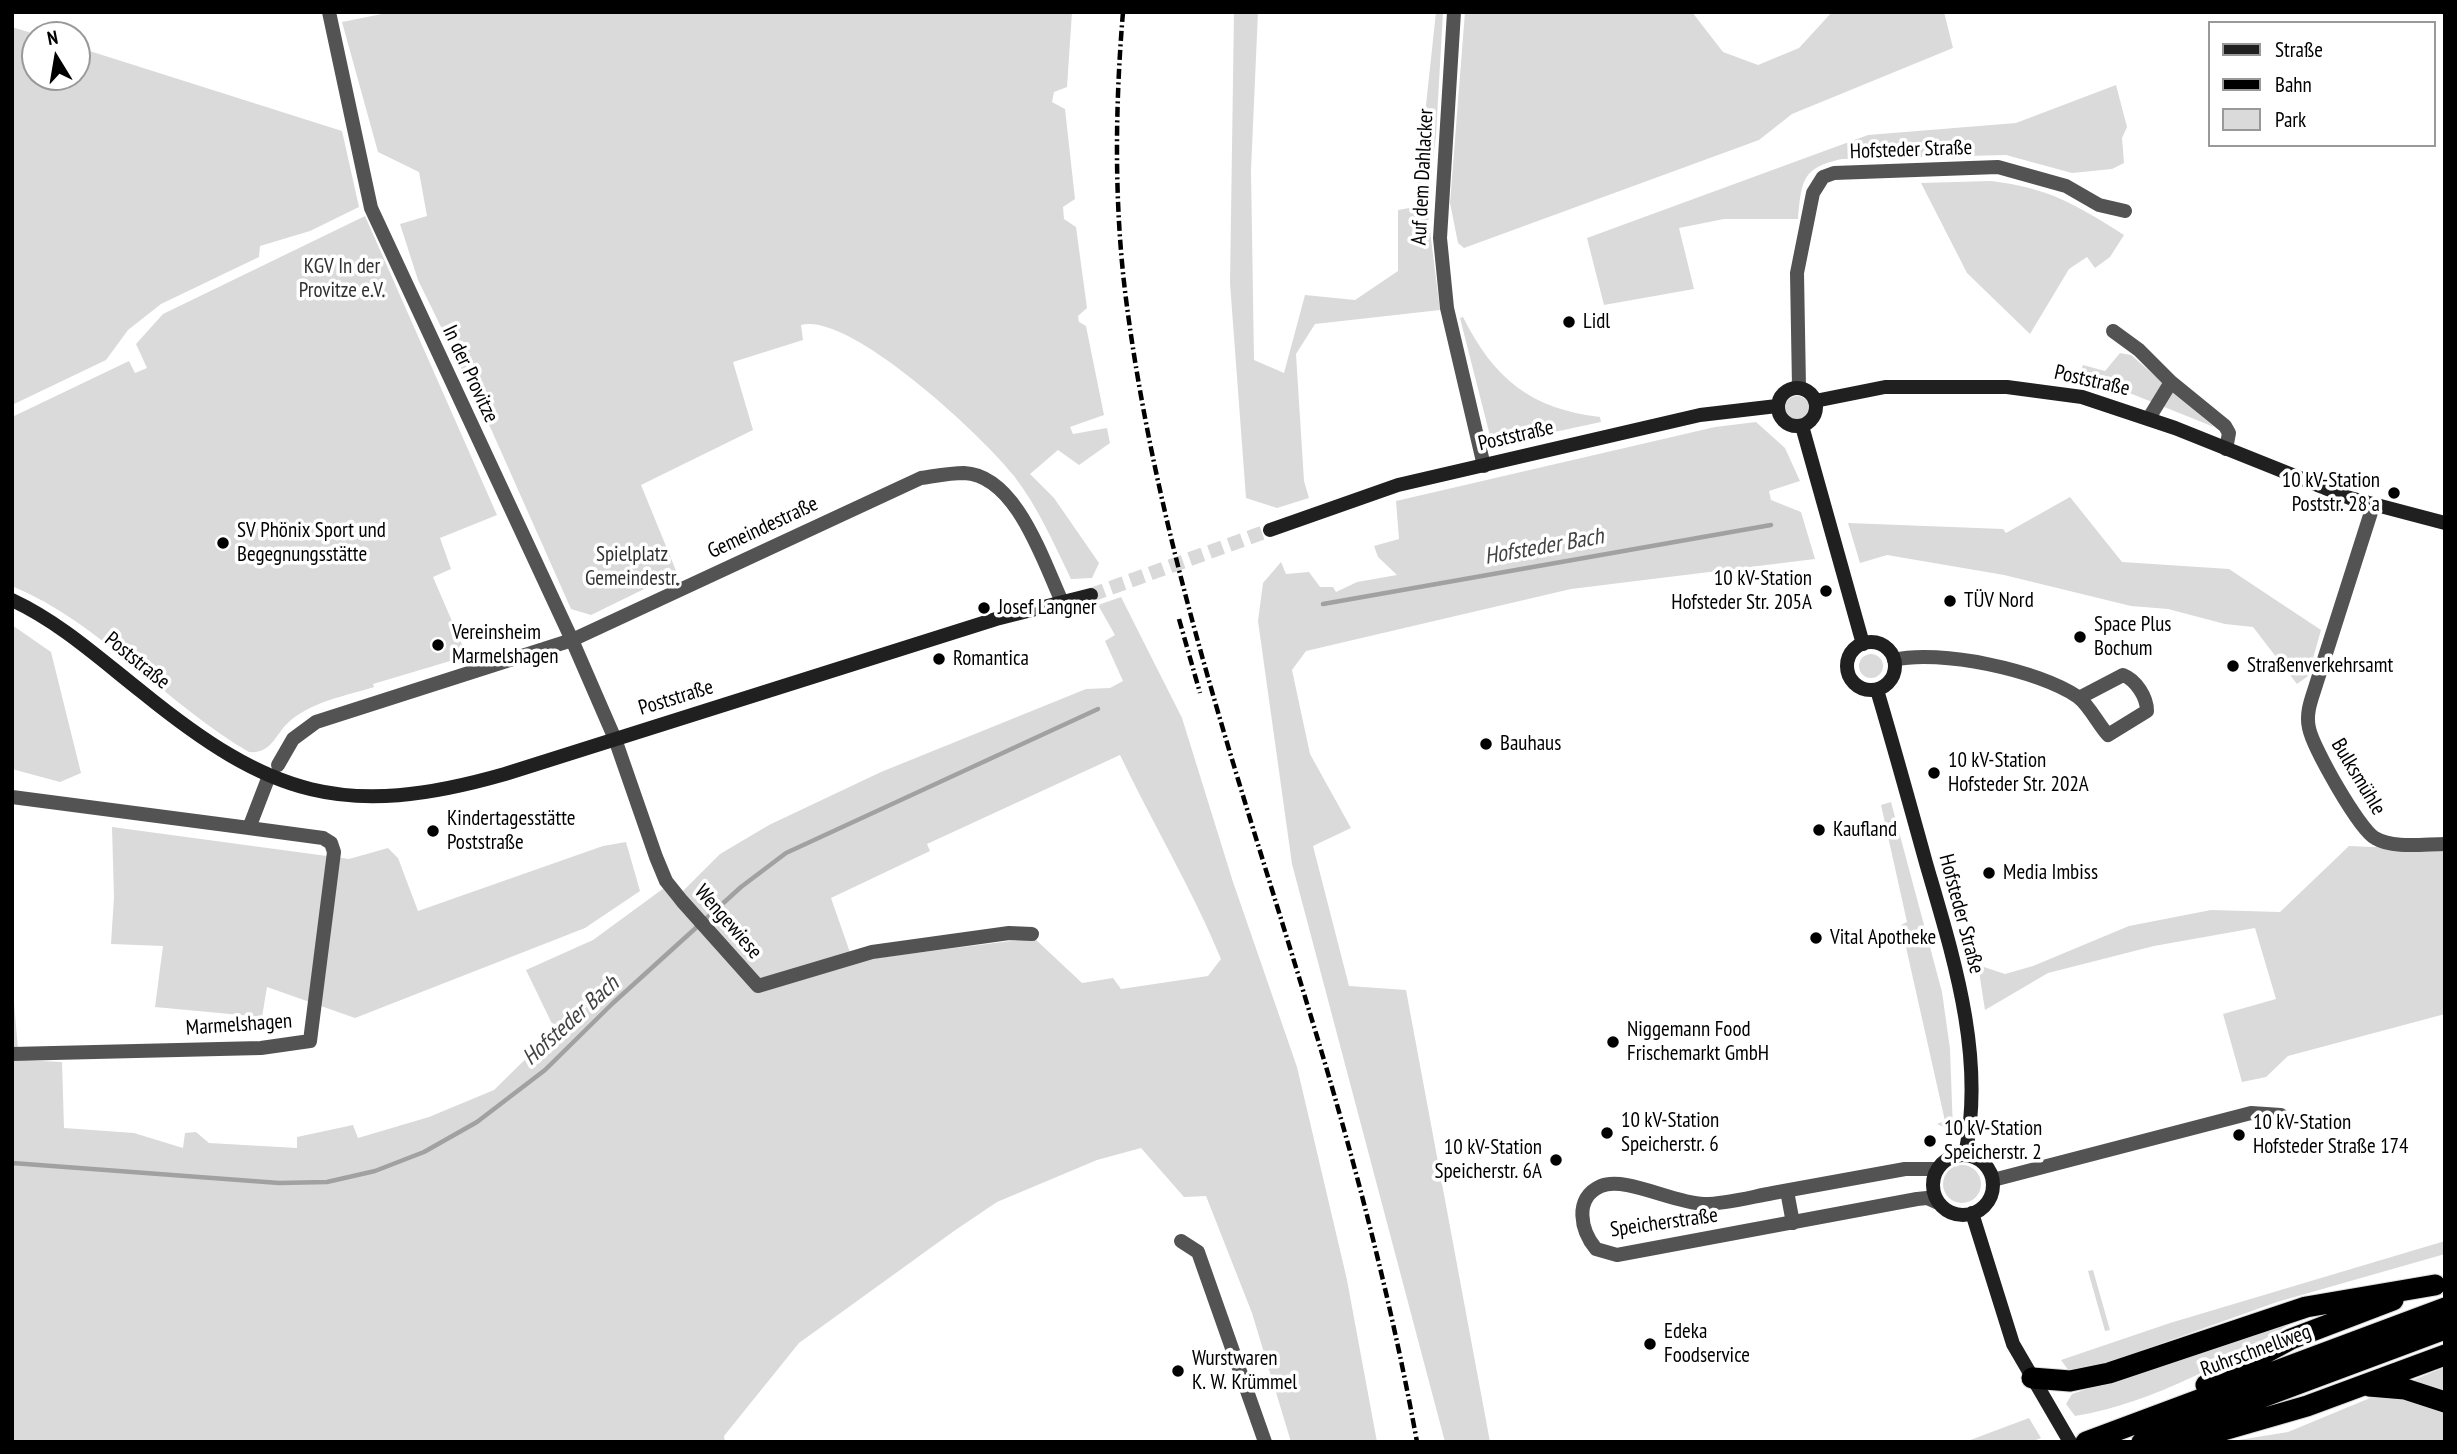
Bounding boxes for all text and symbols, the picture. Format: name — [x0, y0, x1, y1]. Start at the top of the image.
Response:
north arrow — [21, 21, 91, 91]
legend — [2208, 21, 2436, 147]
text: N — [45, 25, 60, 50]
text: Straße — [2275, 36, 2323, 63]
text: Bahn — [2275, 71, 2312, 98]
text: Park — [2275, 106, 2306, 133]
street label: Auf dem Dahlacker — [1407, 108, 1439, 246]
street label: Hofsteder Straße — [1849, 135, 1973, 165]
park label: KGV In der Provitze e.V. — [299, 254, 385, 304]
place label: Lidl — [1583, 309, 1610, 335]
marker: Lidl — [1561, 314, 1577, 330]
street label: In der Provitze — [436, 321, 504, 427]
street label: Poststraße — [2052, 360, 2132, 402]
street label: Poststraße — [1476, 415, 1556, 457]
place label: 10 kV-Station Poststr. 28 a — [2282, 468, 2380, 518]
marker: 10 kV-Station Poststr. 28 a — [2386, 485, 2402, 501]
street label: Gemeindestraße — [704, 491, 822, 565]
place label: SV Phönix Sport und Begegnungsstätte — [237, 518, 386, 568]
water label: Hofsteder Bach — [1482, 523, 1606, 571]
marker: SV Phönix Sport und Begegnungsstätte — [215, 535, 231, 551]
park label: Spielplatz Gemeindestr. — [585, 542, 679, 592]
place label: 10 kV-Station Hofsteder Str. 205A — [1671, 566, 1812, 616]
marker: 10 kV-Station Hofsteder Str. 205A — [1818, 583, 1834, 599]
place label: TÜV Nord — [1964, 588, 2034, 614]
marker: TÜV Nord — [1942, 593, 1958, 609]
place label: Josef Langner — [998, 595, 1097, 621]
marker: Josef Langner — [976, 600, 992, 616]
place label: Space Plus Bochum — [2094, 612, 2171, 662]
place label: Vereinsheim Marmelshagen — [452, 620, 558, 670]
street label: Poststraße — [99, 627, 175, 695]
marker: Space Plus Bochum — [2072, 629, 2088, 645]
marker: Vereinsheim Marmelshagen — [430, 637, 446, 653]
place label: Romantica — [953, 646, 1029, 672]
marker: Romantica — [931, 651, 947, 667]
place label: Straßenverkehrsamt — [2247, 653, 2393, 679]
marker: Straßenverkehrsamt — [2225, 658, 2241, 674]
street label: Poststraße — [636, 675, 716, 721]
place label: Bauhaus — [1500, 731, 1561, 757]
street label: Bulksmühle — [2325, 734, 2391, 820]
marker: Bauhaus — [1478, 736, 1494, 752]
place label: 10 kV-Station Hofsteder Str. 202A — [1948, 748, 2089, 798]
marker: 10 kV-Station Hofsteder Str. 202A — [1926, 765, 1942, 781]
place label: Kindertagesstätte Poststraße — [447, 806, 575, 856]
place label: Kaufland — [1833, 817, 1897, 843]
marker: Kaufland — [1811, 822, 1827, 838]
marker: Kindertagesstätte Poststraße — [425, 823, 441, 839]
street label: Hofsteder Straße — [1933, 851, 1989, 977]
place label: Media Imbiss — [2003, 860, 2098, 886]
marker: Media Imbiss — [1981, 865, 1997, 881]
street label: Wengewiese — [689, 880, 767, 964]
place label: Vital Apotheke — [1830, 925, 1936, 951]
marker: Vital Apotheke — [1808, 930, 1824, 946]
water label: Hofsteder Bach — [517, 970, 625, 1072]
street label: Marmelshagen — [185, 1009, 293, 1041]
place label: Niggemann Food Frischemarkt GmbH — [1627, 1017, 1769, 1067]
marker: Niggemann Food Frischemarkt GmbH — [1605, 1034, 1621, 1050]
place label: 10 kV-Station Speicherstr. 6 — [1621, 1108, 1719, 1158]
place label: 10 kV-Station Hofsteder Straße 174 — [2253, 1110, 2409, 1160]
place label: 10 kV-Station Speicherstr. 2 — [1944, 1116, 2042, 1166]
marker: 10 kV-Station Speicherstr. 6 — [1599, 1125, 1615, 1141]
marker: 10 kV-Station Hofsteder Straße 174 — [2231, 1127, 2247, 1143]
marker: 10 kV-Station Speicherstr. 2 — [1922, 1133, 1938, 1149]
place label: 10 kV-Station Speicherstr. 6A — [1434, 1135, 1542, 1185]
marker: 10 kV-Station Speicherstr. 6A — [1548, 1152, 1564, 1168]
street label: Speicherstraße — [1609, 1203, 1719, 1243]
place label: Edeka Foodservice — [1664, 1319, 1750, 1369]
street label: Ruhrschnellweg — [2197, 1319, 2315, 1383]
marker: Edeka Foodservice — [1642, 1336, 1658, 1352]
place label: Wurstwaren K. W. Krümmel — [1192, 1346, 1297, 1396]
marker: Wurstwaren K. W. Krümmel — [1170, 1363, 1186, 1379]

